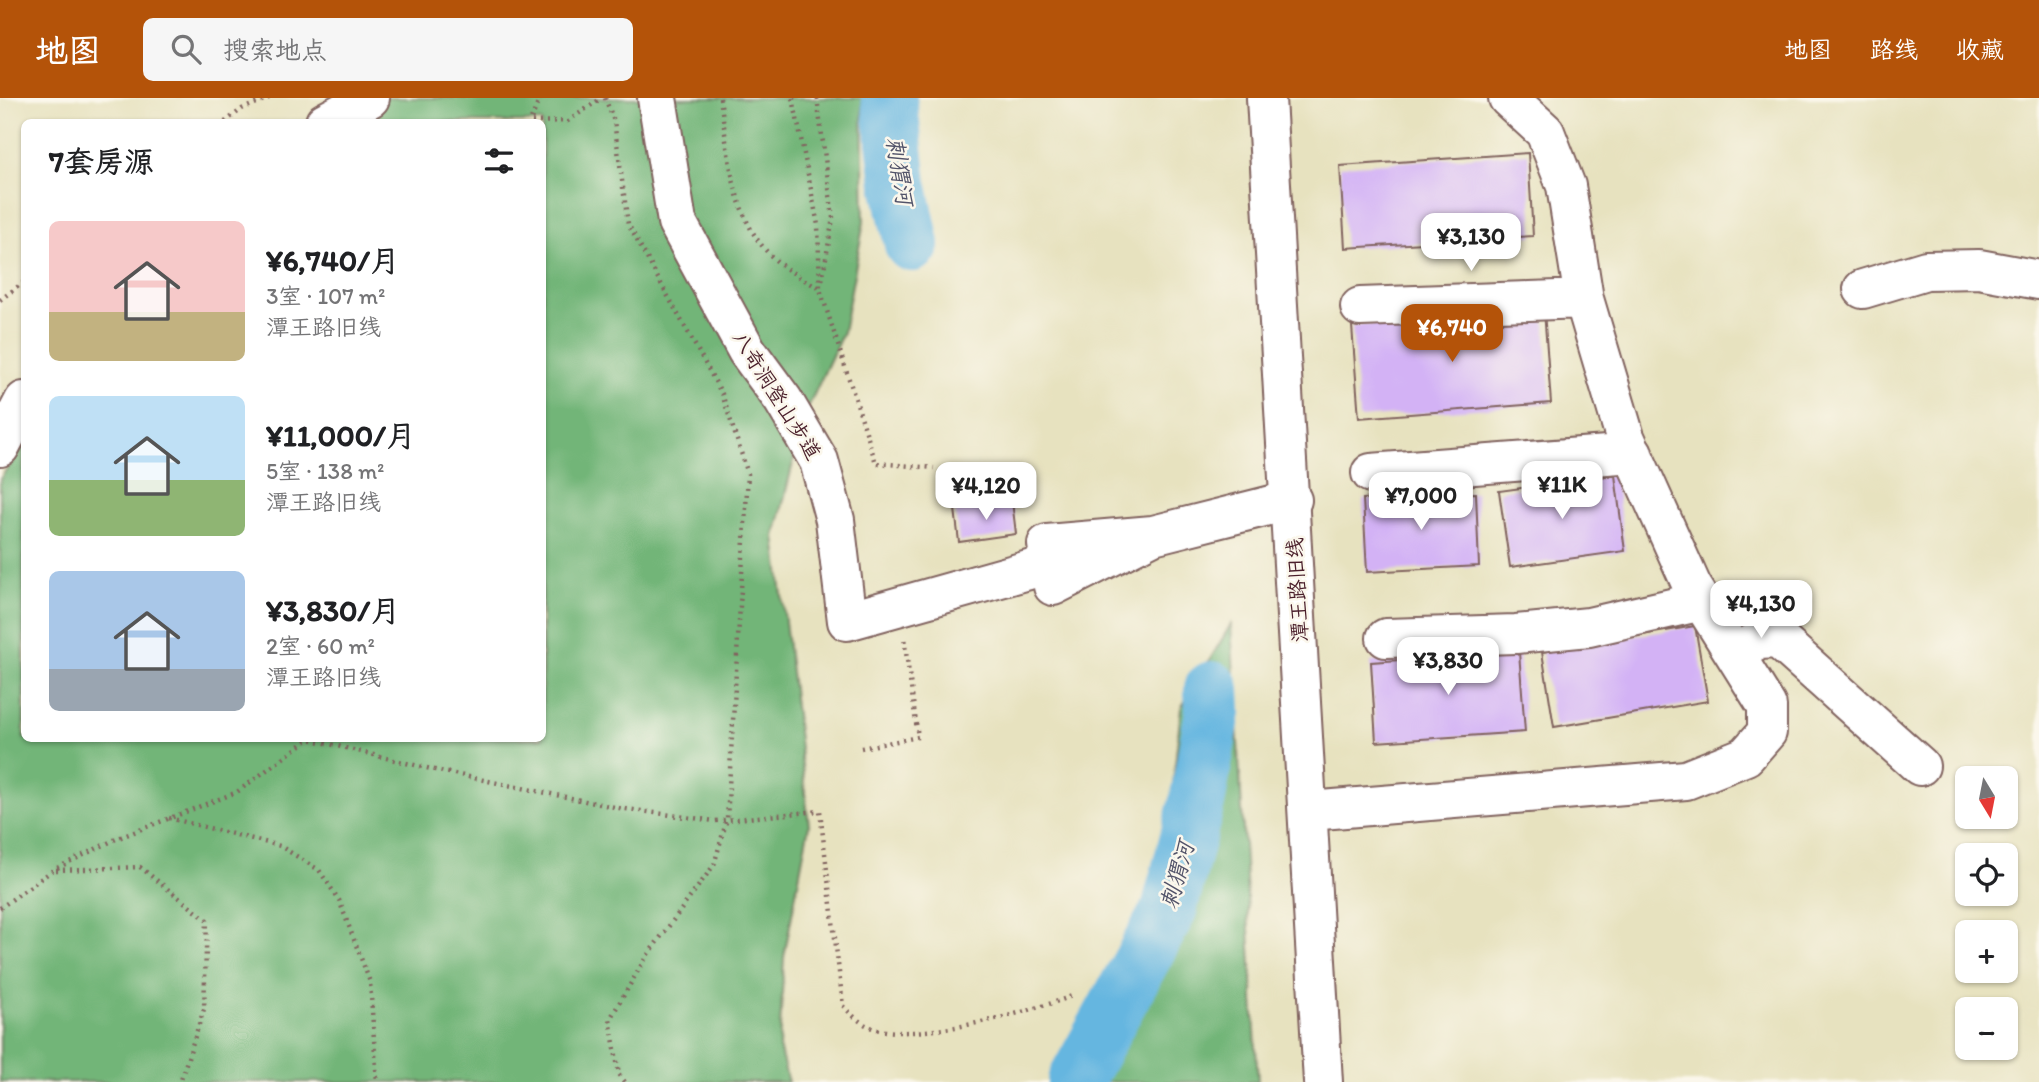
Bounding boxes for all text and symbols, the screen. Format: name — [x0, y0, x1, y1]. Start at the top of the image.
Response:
search box — [143, 18, 633, 81]
icon: search — [167, 30, 205, 68]
text: 地图 — [35, 31, 101, 70]
text: 搜索地点 — [223, 34, 327, 66]
text: 地图 — [1784, 35, 1832, 64]
text: 路线 — [1870, 35, 1918, 64]
text: 收藏 — [1956, 35, 2004, 64]
water label: 刺猬河 — [881, 135, 920, 211]
icon: filters — [480, 142, 518, 180]
text: 7套房源 — [49, 143, 154, 180]
pin: ¥3,130 — [1414, 214, 1528, 273]
text: ¥3,130 — [1437, 222, 1505, 250]
text: ¥6,740/月 — [266, 242, 400, 279]
icon: home — [105, 249, 189, 333]
text: 3室 · 107 m² — [266, 282, 385, 310]
pin: ¥6,740 — [1395, 304, 1509, 364]
text: 潭王路旧线 — [266, 313, 381, 341]
text: ¥6,740 — [1417, 313, 1487, 341]
street label: 八奇洞登山步道 — [727, 326, 827, 464]
text: ¥11,000/月 — [266, 417, 416, 454]
icon: home — [105, 424, 189, 508]
text: 5室 · 138 m² — [266, 457, 384, 485]
pin: ¥4,120 — [929, 462, 1043, 522]
pin: ¥11K — [1521, 462, 1603, 521]
text: ¥11K — [1538, 470, 1586, 498]
text: ¥4,120 — [951, 471, 1021, 499]
pin: ¥7,000 — [1364, 472, 1478, 532]
text: ¥7,000 — [1385, 481, 1457, 509]
text: 潭王路旧线 — [266, 488, 381, 516]
street label: 潭王路旧线 — [1282, 537, 1312, 643]
pin: ¥4,130 — [1704, 580, 1818, 640]
text: ¥4,130 — [1726, 589, 1796, 617]
text: ¥3,830/月 — [266, 592, 400, 629]
icon: home — [105, 599, 189, 683]
text: 2室 · 60 m² — [266, 632, 375, 660]
pin: ¥3,830 — [1391, 638, 1505, 697]
text: ¥3,830 — [1413, 646, 1483, 674]
text: 潭王路旧线 — [266, 663, 381, 691]
north arrow — [1955, 766, 2018, 830]
map controls — [1955, 766, 2018, 1060]
water label: 刺猬河 — [1154, 834, 1201, 912]
button: locate — [1955, 843, 2018, 906]
button: + — [1955, 920, 2018, 983]
button: − — [1955, 997, 2018, 1060]

